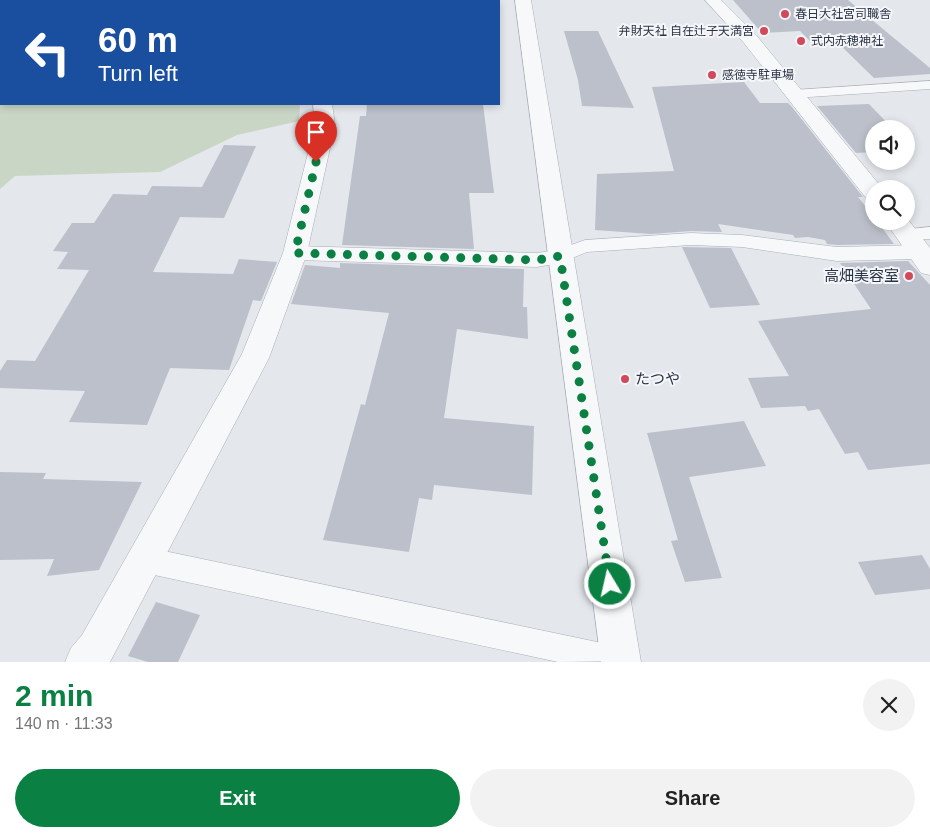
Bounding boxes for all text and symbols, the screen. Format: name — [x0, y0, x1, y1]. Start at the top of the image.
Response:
place label: 春日大社宮司職舎 — [795, 7, 891, 21]
marker: 春日大社宮司職舎 — [779, 8, 791, 20]
icon: left — [15, 20, 80, 85]
text: 60 m — [98, 20, 178, 59]
place label: 弁財天社 自在辻子天満宮 — [619, 24, 754, 38]
marker: 弁財天社 自在辻子天満宮 — [758, 25, 770, 37]
place label: 式内赤穂神社 — [811, 34, 883, 48]
marker: 式内赤穂神社 — [795, 35, 807, 47]
text: Turn left — [98, 61, 178, 86]
place label: 感徳寺駐車場 — [722, 68, 794, 82]
marker: 感徳寺駐車場 — [706, 69, 718, 81]
pin — [295, 111, 337, 162]
icon: arrive — [302, 118, 330, 146]
map controls — [865, 120, 915, 230]
button: sound — [865, 120, 915, 170]
button: search — [865, 180, 915, 230]
place label: 高畑美容室 — [824, 267, 899, 284]
marker: 高畑美容室 — [903, 270, 915, 282]
place label: たつや — [635, 370, 680, 387]
marker: たつや — [619, 373, 631, 385]
position arrow — [583, 557, 635, 609]
text: 2 min — [15, 679, 93, 712]
button: close — [863, 679, 915, 731]
text: 140 m · 11:33 — [15, 715, 113, 732]
button: Exit — [15, 769, 460, 827]
button: Share — [470, 769, 915, 827]

